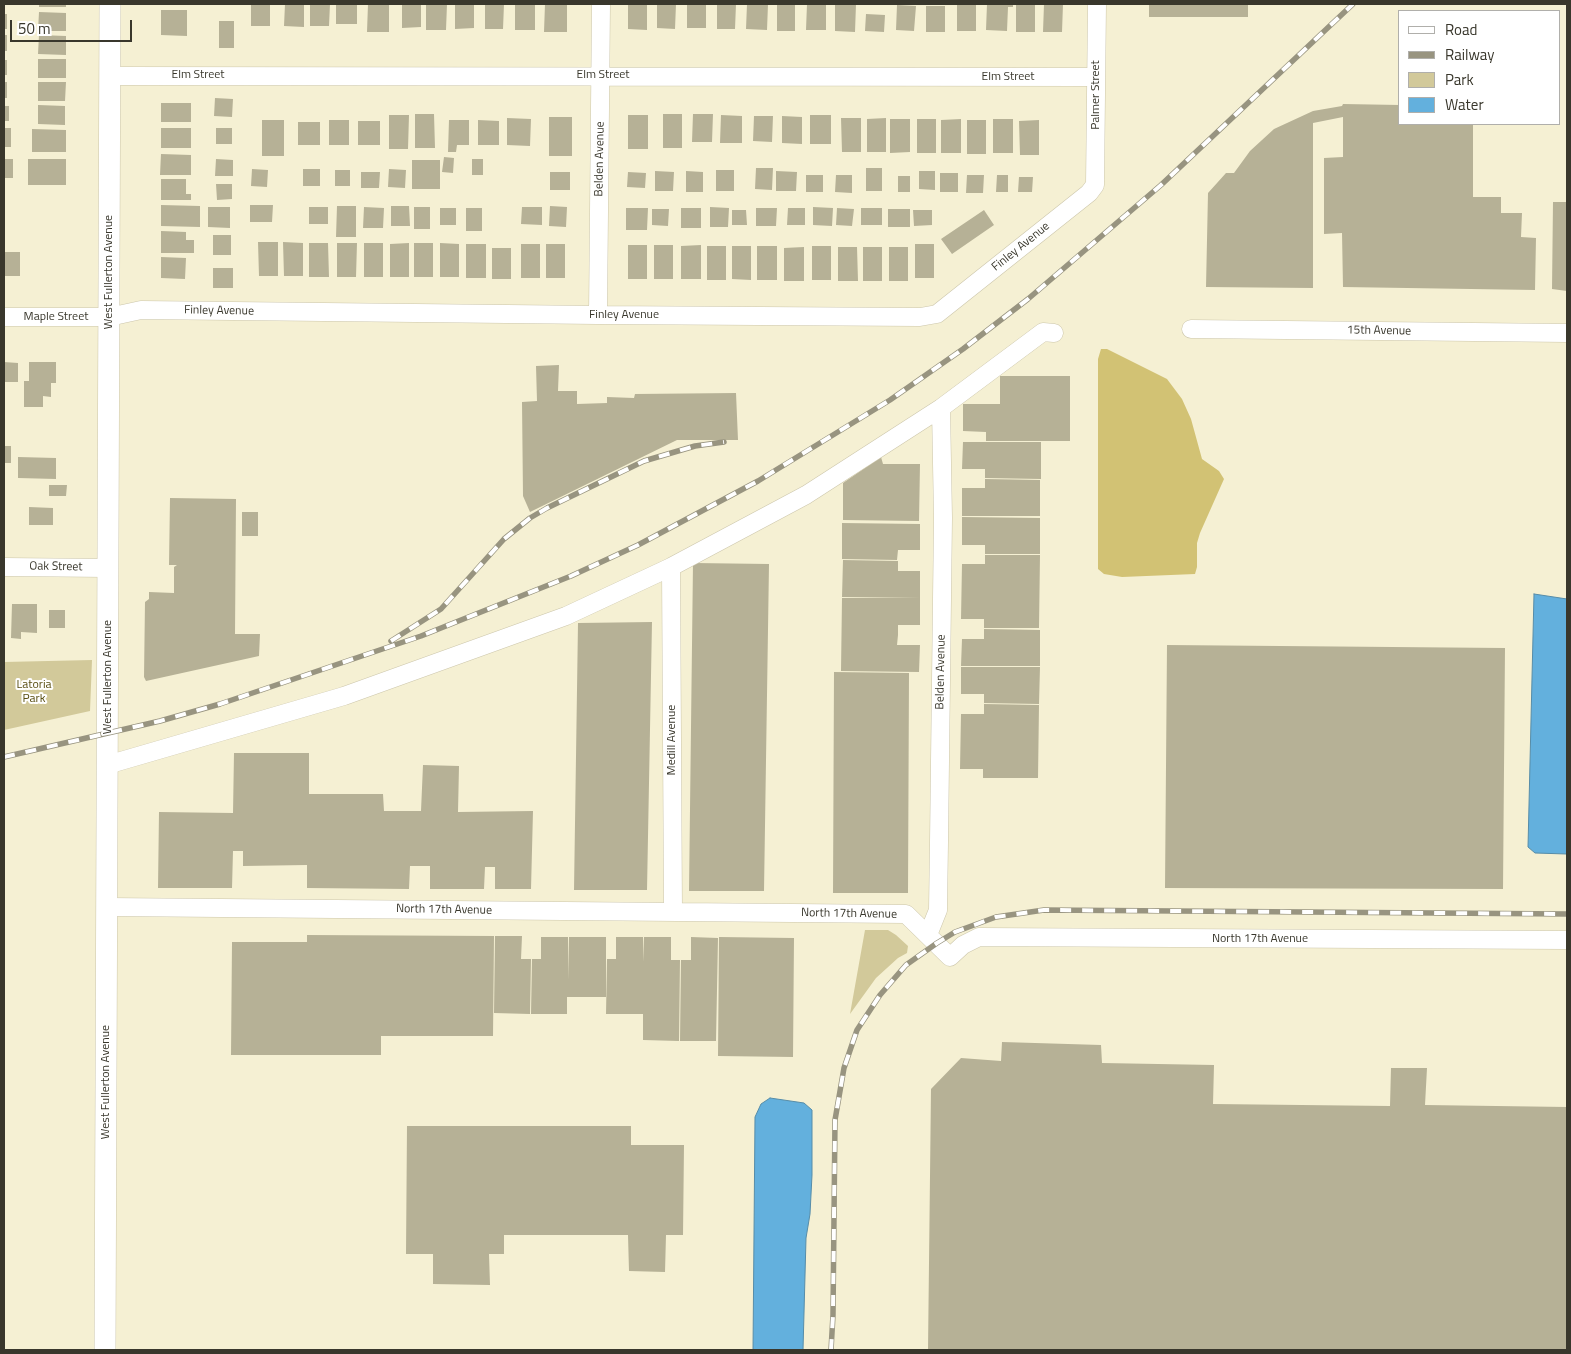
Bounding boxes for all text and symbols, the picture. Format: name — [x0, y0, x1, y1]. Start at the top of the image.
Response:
scale bar — [12, 10, 135, 42]
legend — [1398, 10, 1561, 125]
text: 50 m — [18, 17, 51, 40]
text: Road — [1445, 18, 1477, 41]
text: Railway — [1445, 43, 1495, 66]
street label: Palmer Street — [1089, 60, 1103, 130]
street label: Elm Street — [171, 68, 225, 82]
street label: Elm Street — [576, 68, 630, 82]
text: Park — [1445, 68, 1474, 91]
street label: Elm Street — [981, 70, 1035, 84]
text: Water — [1445, 93, 1484, 116]
street label: Belden Avenue — [592, 121, 608, 197]
street label: West Fullerton Avenue — [102, 215, 116, 329]
street label: Finley Avenue — [989, 219, 1053, 275]
street label: Finley Avenue — [184, 303, 254, 319]
street label: Finley Avenue — [589, 308, 659, 322]
street label: Maple Street — [24, 310, 88, 324]
street label: 15th Avenue — [1347, 323, 1411, 339]
street label: Oak Street — [29, 559, 83, 575]
street label: West Fullerton Avenue — [101, 620, 115, 734]
street label: Belden Avenue — [933, 634, 949, 710]
park label: Latoria Park — [16, 678, 52, 706]
street label: Medill Avenue — [665, 705, 679, 775]
street label: North 17th Avenue — [396, 902, 492, 918]
street label: North 17th Avenue — [801, 906, 897, 922]
street label: North 17th Avenue — [1212, 932, 1308, 946]
street label: West Fullerton Avenue — [99, 1025, 113, 1139]

